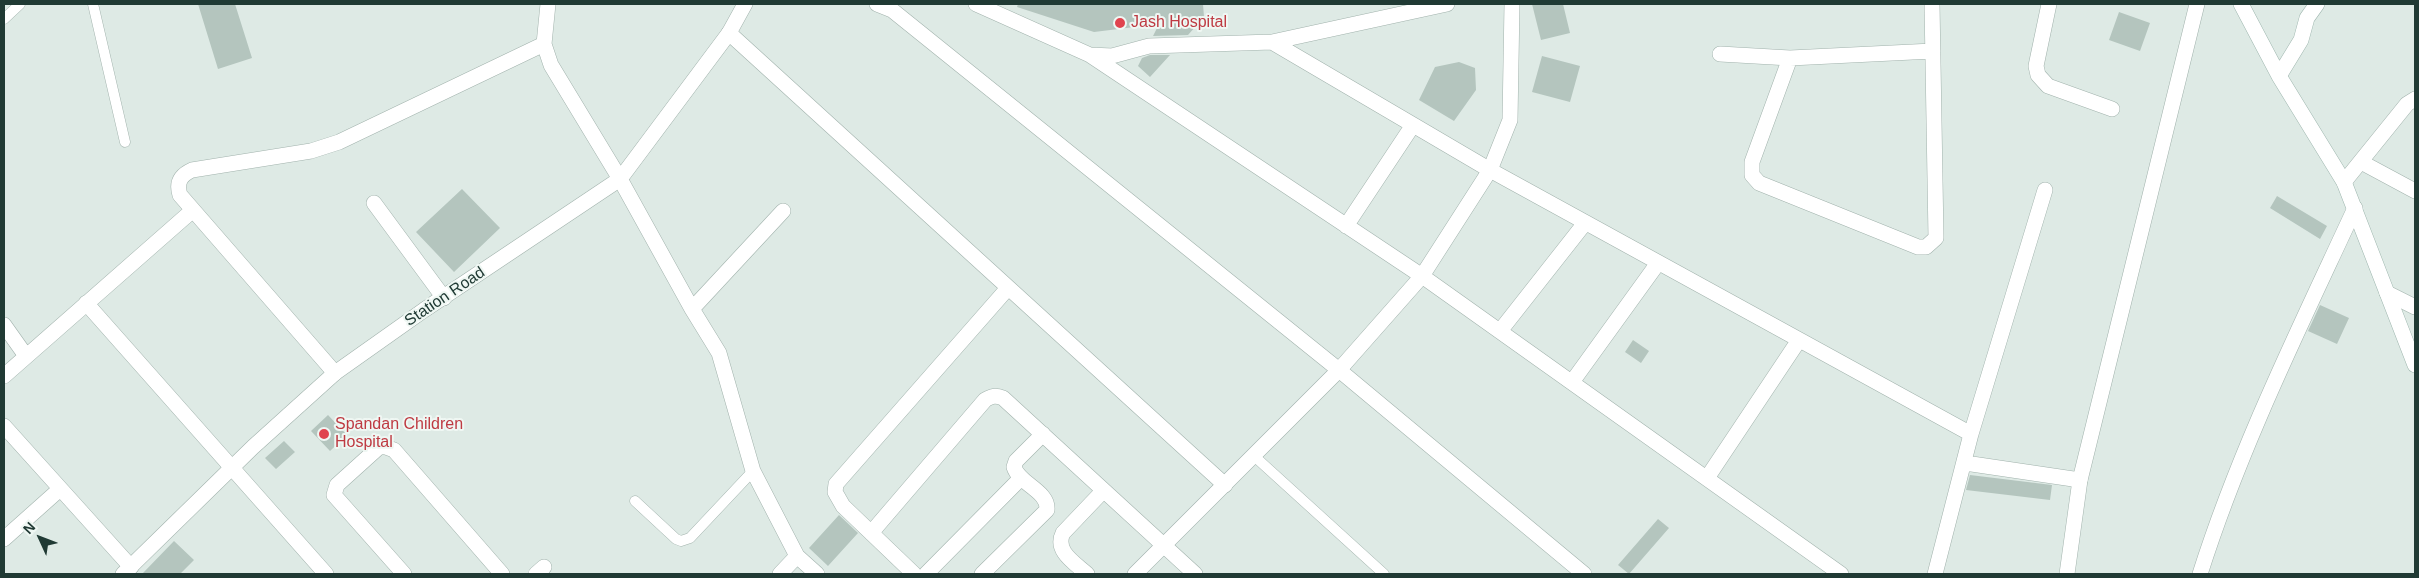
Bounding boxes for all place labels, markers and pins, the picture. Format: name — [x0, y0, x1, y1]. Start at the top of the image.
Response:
place label: Jash Hospital — [1131, 13, 1227, 33]
marker: Jash Hospital — [1113, 16, 1127, 30]
place label: Spandan Children Hospital — [335, 415, 463, 453]
marker: Spandan Children Hospital — [317, 427, 331, 441]

